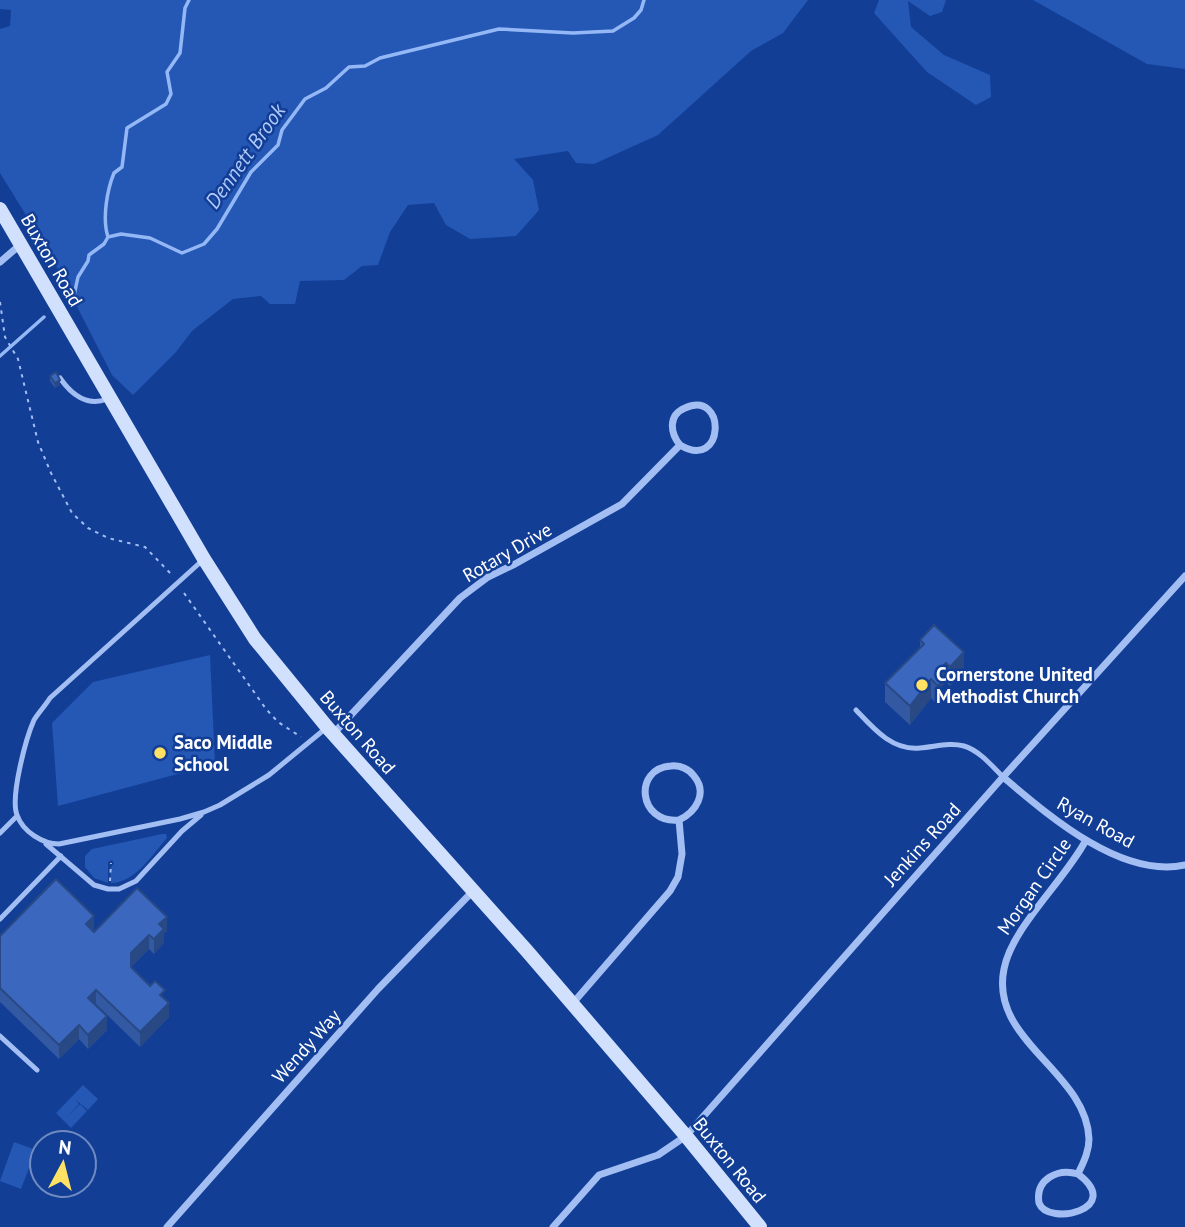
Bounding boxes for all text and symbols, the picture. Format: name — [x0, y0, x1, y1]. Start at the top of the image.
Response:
water label: Dennett Brook — [199, 97, 292, 214]
street label: Buxton Road — [16, 209, 88, 311]
street label: Rotary Drive — [458, 517, 556, 587]
place label: Cornerstone United Methodist Church — [936, 662, 1093, 708]
marker: Cornerstone United Methodist Church — [914, 677, 930, 693]
street label: Buxton Road — [315, 685, 401, 779]
place label: Saco Middle School — [174, 730, 272, 776]
marker: Saco Middle School — [152, 745, 168, 761]
street label: Ryan Road — [1053, 791, 1139, 853]
street label: Jenkins Road — [878, 798, 966, 891]
street label: Morgan Circle — [992, 833, 1076, 939]
street label: Wendy Way — [267, 1004, 346, 1088]
street label: Buxton Road — [688, 1112, 772, 1208]
north arrow — [28, 1129, 98, 1199]
text: N — [57, 1134, 73, 1160]

